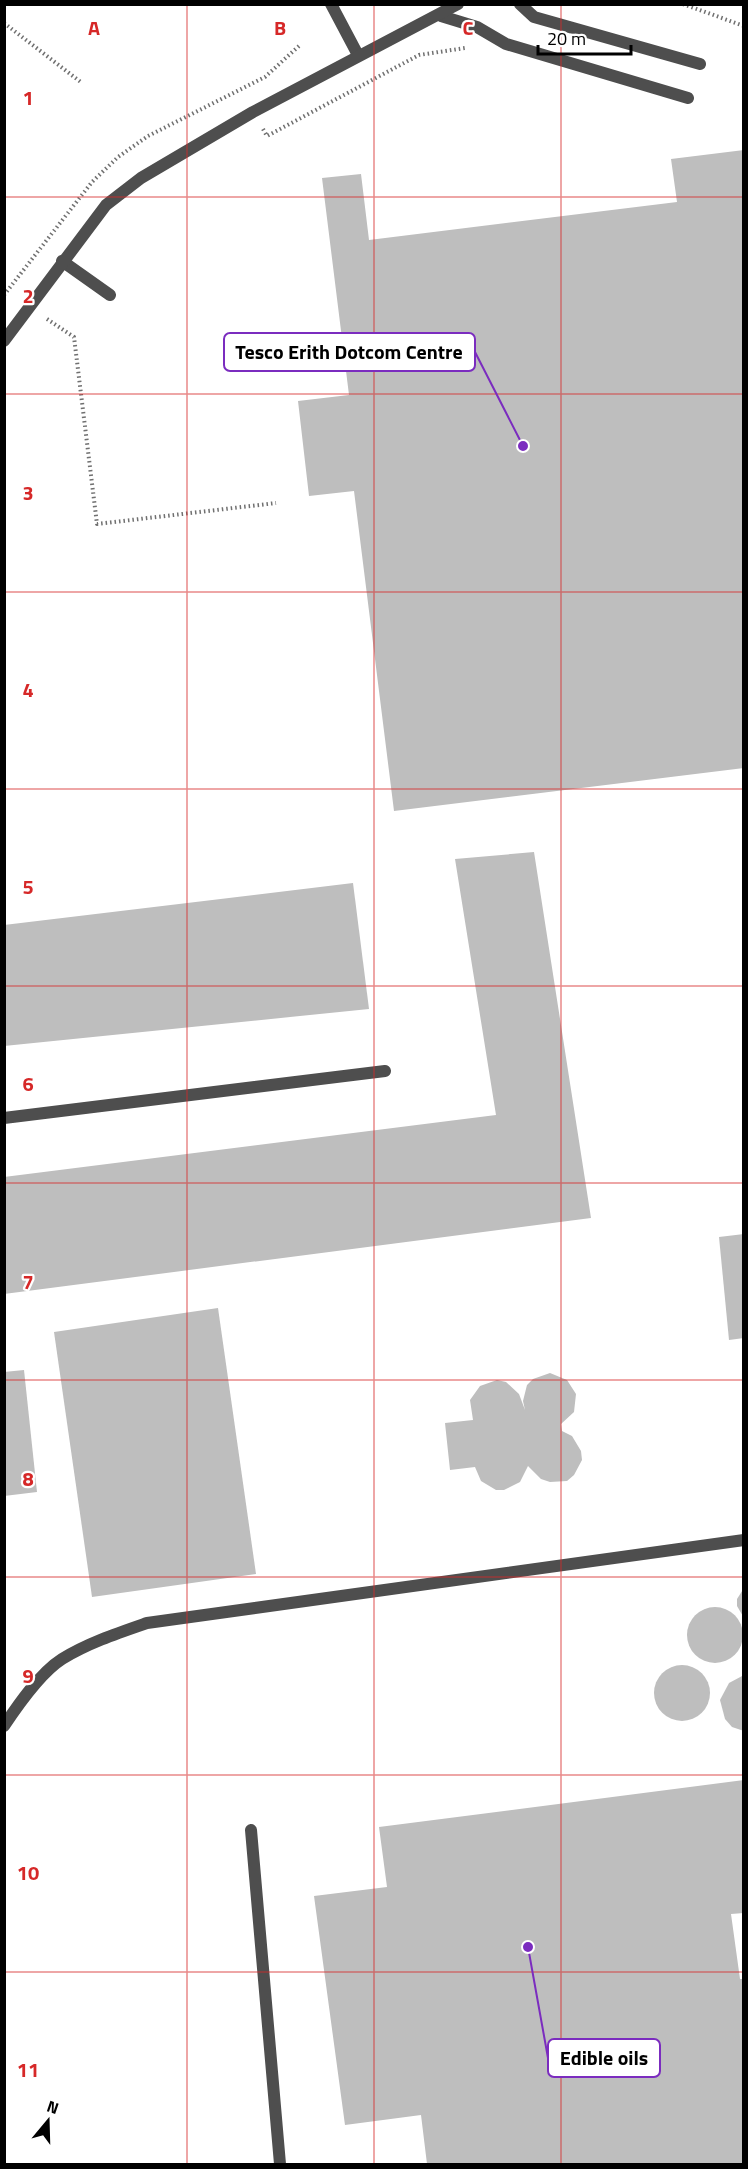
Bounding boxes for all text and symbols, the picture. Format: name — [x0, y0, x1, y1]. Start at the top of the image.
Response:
text: A — [88, 12, 100, 43]
text: B — [274, 12, 286, 43]
text: C — [463, 12, 474, 43]
scale bar — [538, 18, 631, 56]
text: 20 m — [547, 25, 586, 52]
text: 1 — [22, 82, 34, 113]
text: 2 — [22, 280, 34, 311]
callout: Tesco Erith Dotcom Centre — [224, 333, 475, 371]
text: Tesco Erith Dotcom Centre — [235, 336, 463, 367]
text: 3 — [22, 477, 34, 508]
text: 4 — [22, 674, 34, 705]
text: 5 — [22, 871, 34, 902]
text: 6 — [22, 1068, 34, 1099]
text: 7 — [22, 1266, 34, 1297]
text: 8 — [22, 1463, 34, 1494]
text: 9 — [22, 1660, 34, 1691]
text: 10 — [17, 1857, 39, 1888]
callout: Edible oils — [548, 2039, 660, 2077]
text: Edible oils — [560, 2042, 648, 2073]
text: 11 — [17, 2054, 39, 2085]
north arrow — [18, 2091, 78, 2151]
text: N — [44, 2094, 62, 2120]

